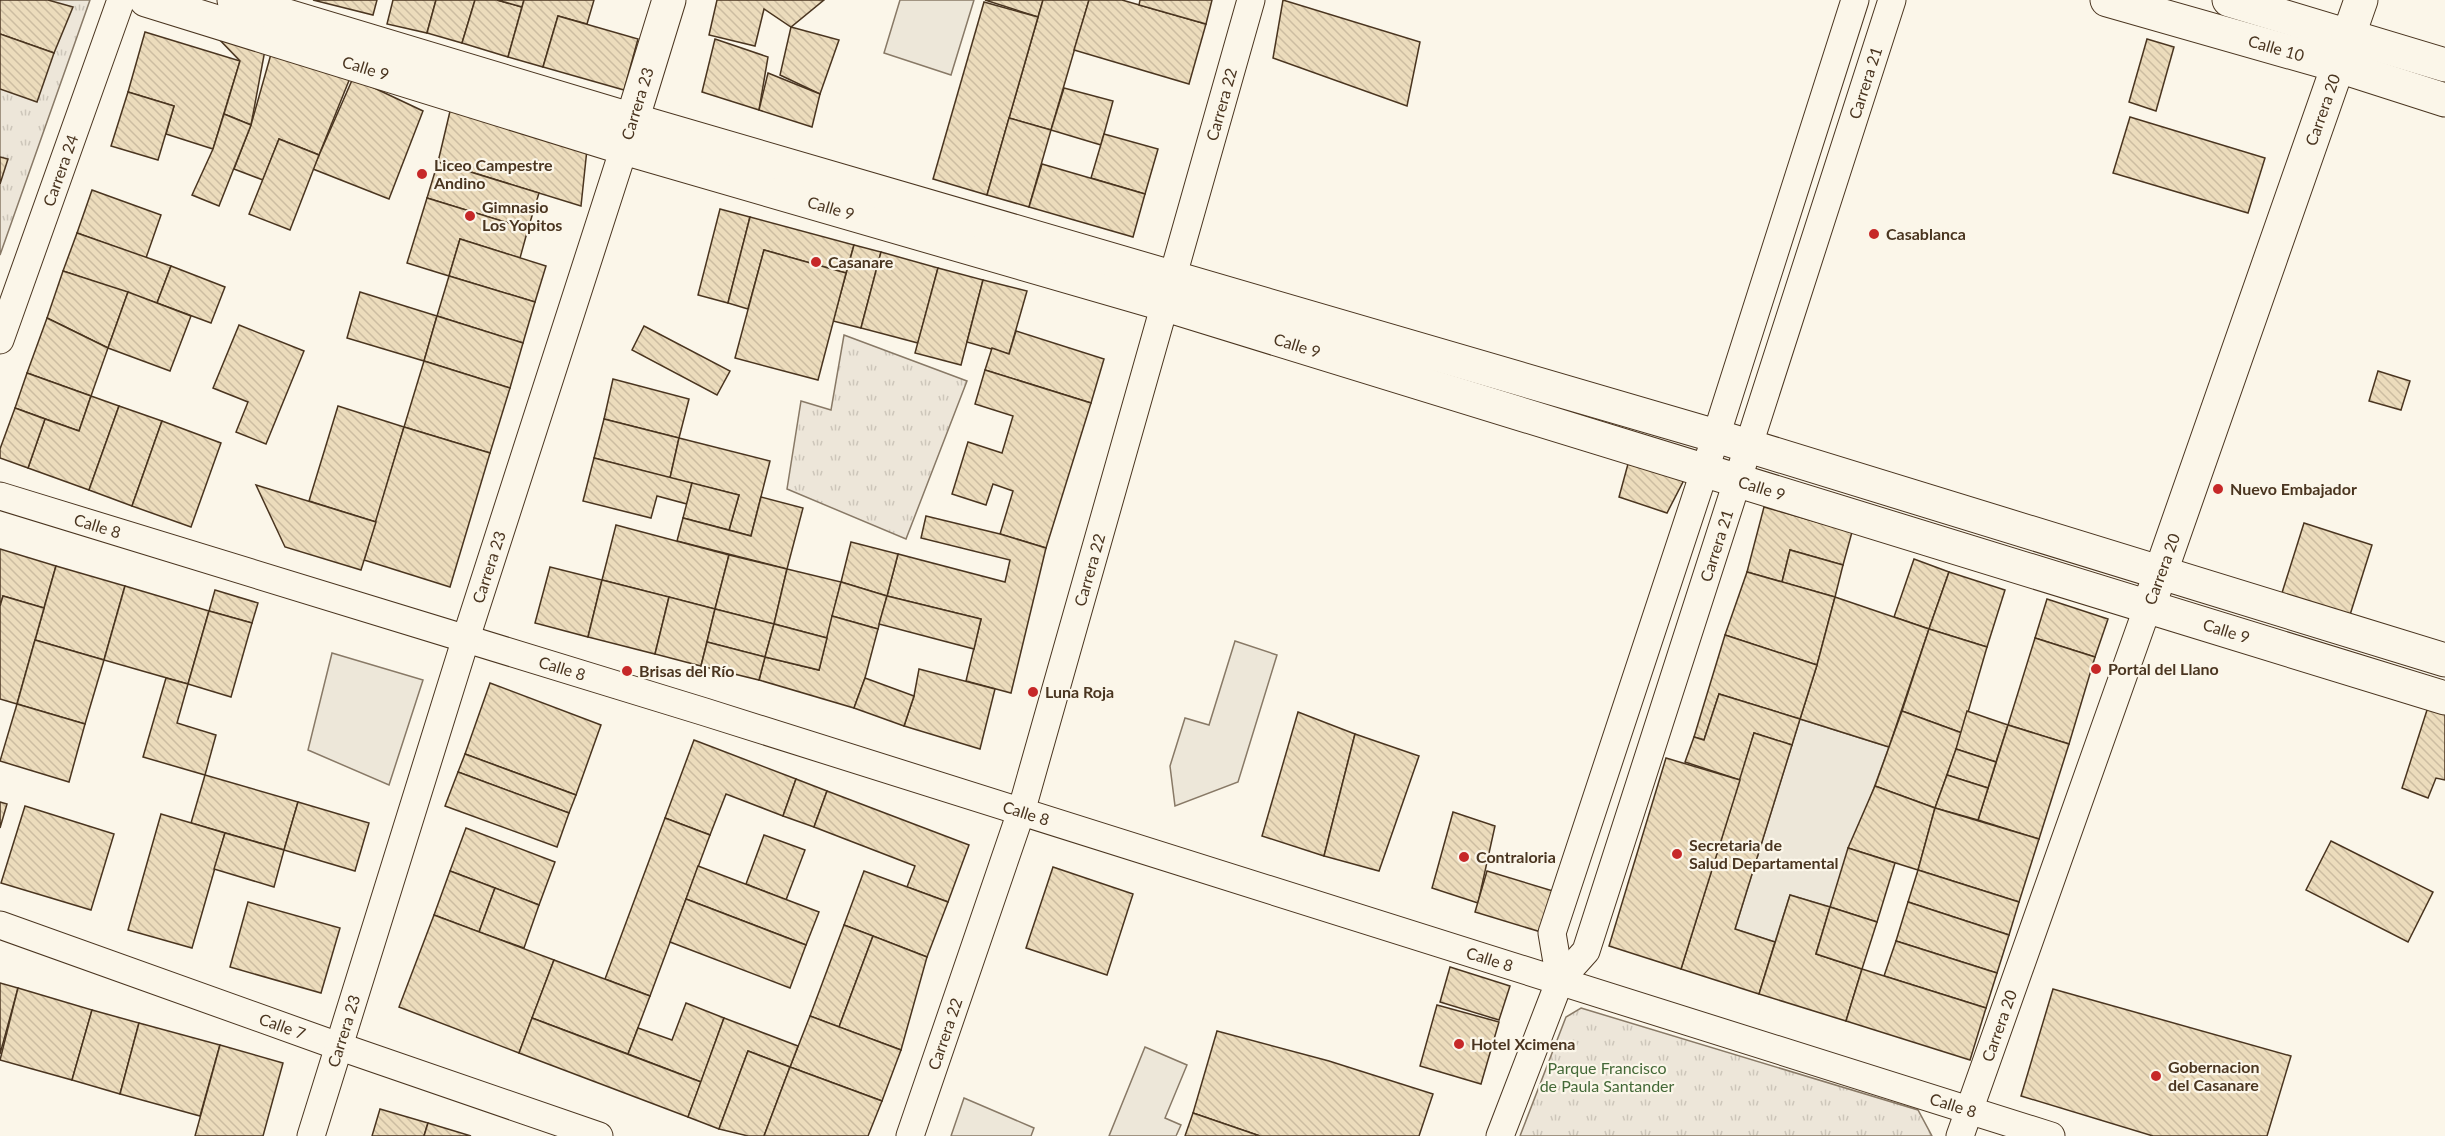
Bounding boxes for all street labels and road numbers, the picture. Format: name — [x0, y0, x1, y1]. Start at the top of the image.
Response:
street label: Calle 10 — [2246, 31, 2307, 65]
street label: Carrera 21 — [1844, 44, 1885, 121]
street label: Calle 9 — [340, 51, 392, 84]
street label: Carrera 23 — [617, 65, 657, 142]
street label: Carrera 22 — [1202, 66, 1240, 143]
street label: Carrera 20 — [2301, 71, 2343, 148]
street label: Carrera 24 — [38, 132, 81, 209]
street label: Calle 9 — [806, 192, 857, 223]
street label: Calle 9 — [1272, 329, 1323, 361]
street label: Calle 9 — [1736, 471, 1788, 504]
street label: Carrera 21 — [1695, 507, 1736, 584]
street label: Calle 8 — [72, 509, 123, 542]
street label: Carrera 23 — [468, 529, 509, 605]
street label: Carrera 20 — [2140, 530, 2183, 607]
street label: Carrera 22 — [1070, 531, 1108, 608]
street label: Calle 9 — [2201, 614, 2252, 646]
street label: Calle 8 — [537, 652, 588, 684]
street label: Calle 8 — [1000, 796, 1052, 829]
street label: Calle 8 — [1464, 942, 1516, 975]
street label: Carrera 20 — [1977, 987, 2020, 1064]
street label: Carrera 23 — [323, 992, 363, 1069]
street label: Carrera 22 — [923, 995, 966, 1072]
street label: Calle 7 — [257, 1009, 308, 1043]
street label: Calle 8 — [1928, 1088, 1979, 1121]

